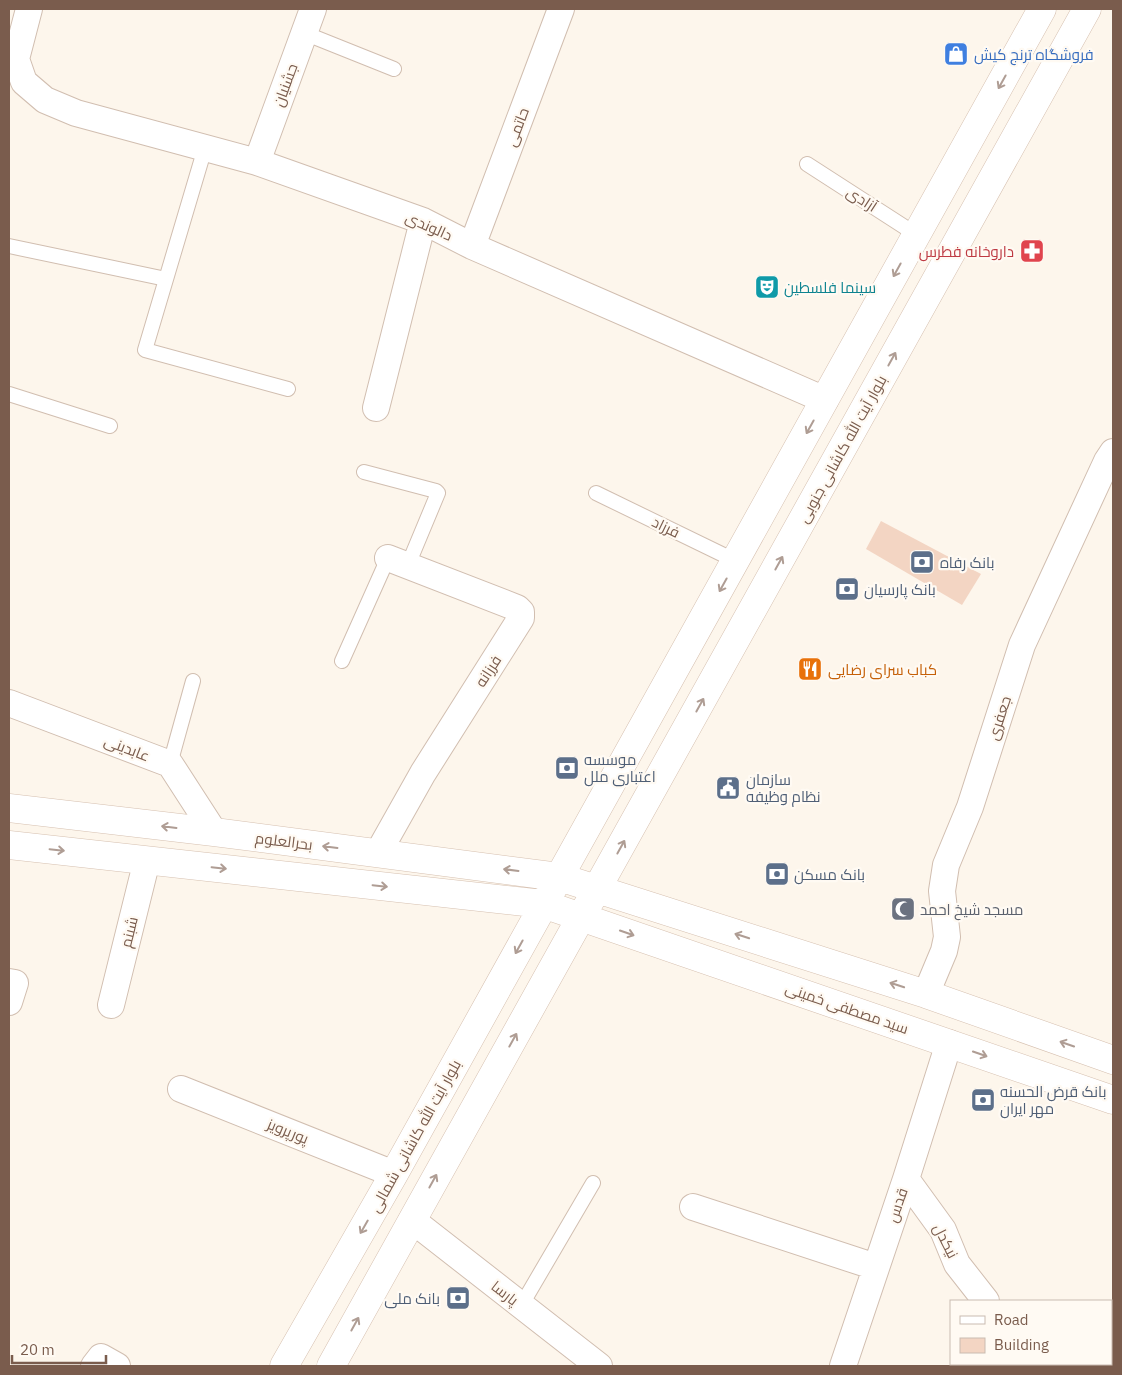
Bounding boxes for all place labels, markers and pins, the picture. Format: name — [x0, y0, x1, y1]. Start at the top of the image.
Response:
shop icon: فروشگاه ترنج کیش — [943, 41, 969, 67]
place label: فروشگاه ترنج کیش — [974, 45, 1094, 66]
pharmacy icon: داروخانه فطرس — [1019, 238, 1045, 264]
place label: داروخانه فطرس — [919, 242, 1014, 262]
theatre icon: سینما فلسطین — [754, 274, 780, 300]
place label: سینما فلسطین — [784, 278, 876, 298]
bank icon: بانک رفاه — [909, 549, 935, 575]
place label: بانک رفاه — [940, 553, 994, 572]
bank icon: بانک پارسیان — [834, 576, 860, 602]
place label: بانک پارسیان — [864, 580, 936, 600]
restaurant icon: کباب سرای رضایی — [797, 656, 823, 682]
place label: کباب سرای رضایی — [828, 660, 937, 680]
place label: موسسه اعتباری ملل — [584, 750, 656, 787]
bank icon: موسسه اعتباری ملل — [554, 755, 580, 781]
place label: سازمان نظام وظیفه — [746, 770, 821, 807]
public building icon: سازمان نظام وظیفه — [715, 775, 741, 801]
bank icon: بانک مسکن — [764, 861, 790, 887]
place label: بانک مسکن — [794, 865, 865, 885]
mosque icon: مسجد شیخ احمد — [890, 896, 916, 922]
place label: مسجد شیخ احمد — [920, 900, 1023, 921]
place label: بانک قرض الحسنه مهر ایران — [1000, 1082, 1106, 1119]
bank icon: بانک قرض الحسنه مهر ایران — [970, 1087, 996, 1113]
bank icon: بانک ملی — [445, 1285, 471, 1311]
place label: بانک ملی — [384, 1289, 440, 1309]

